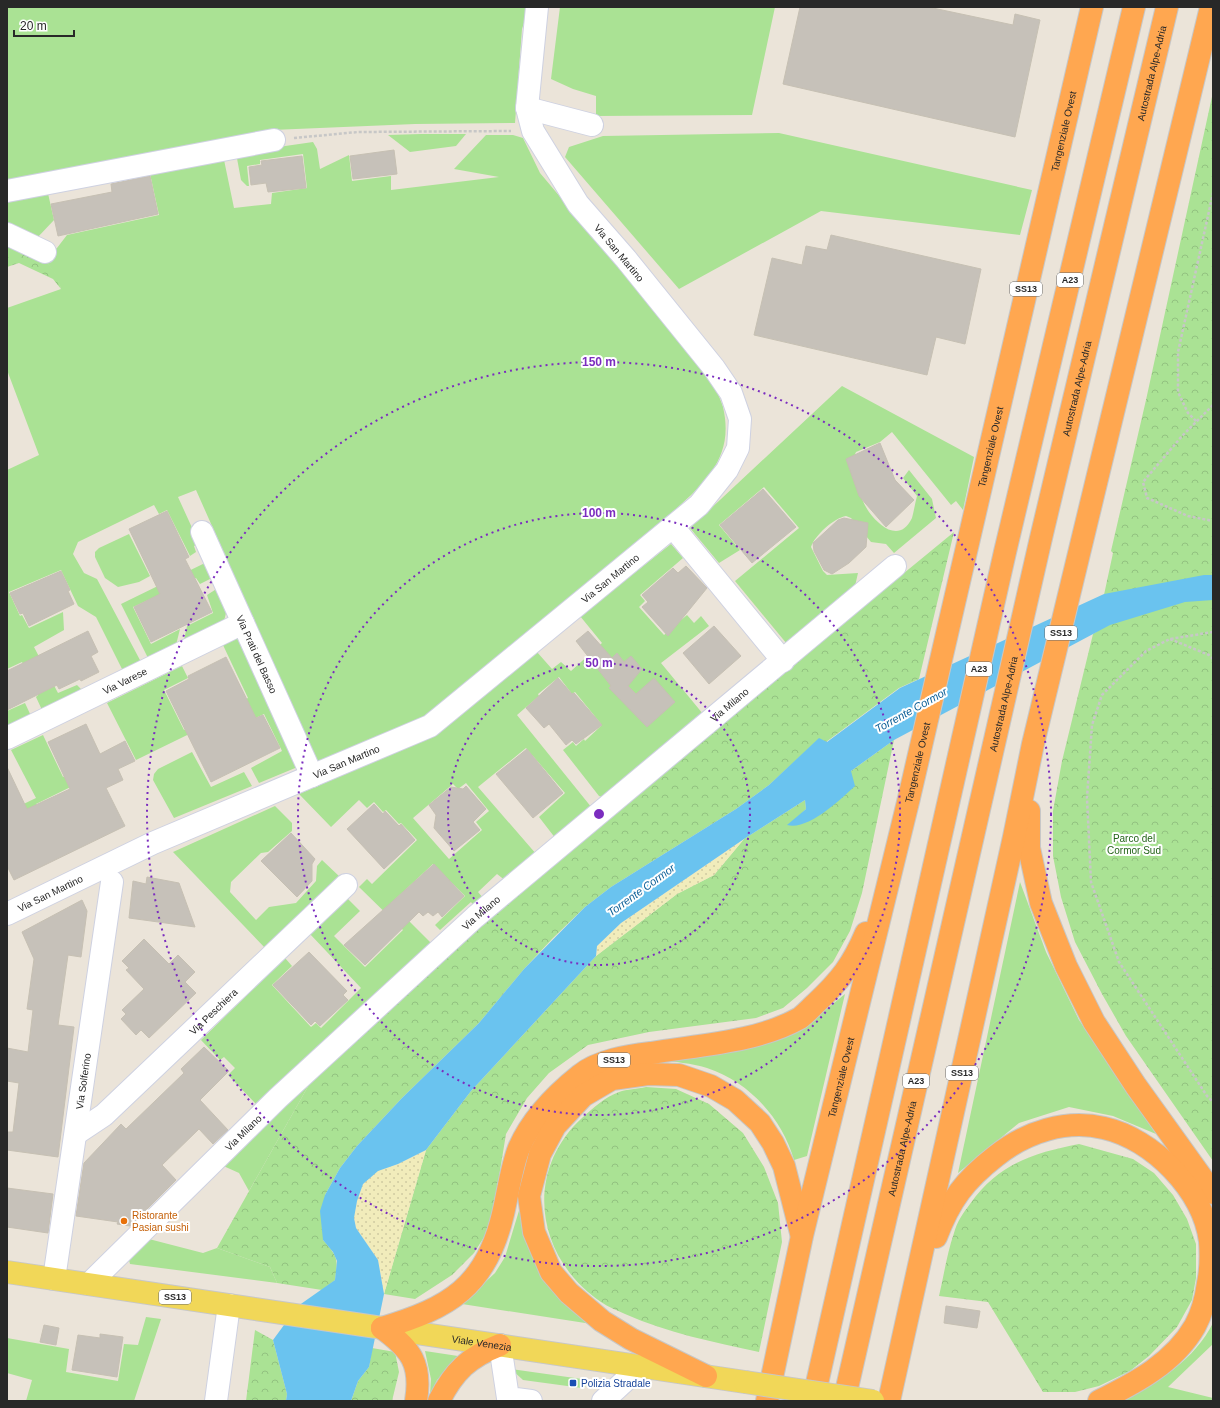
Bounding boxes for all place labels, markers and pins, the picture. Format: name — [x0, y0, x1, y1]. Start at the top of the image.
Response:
centre of rings — [592, 807, 606, 821]
place label: Ristorante Pasian sushi — [132, 1210, 189, 1233]
marker: Ristorante Pasian sushi — [119, 1216, 129, 1226]
marker: Polizia Stradale — [568, 1378, 578, 1388]
place label: Polizia Stradale — [581, 1378, 651, 1389]

